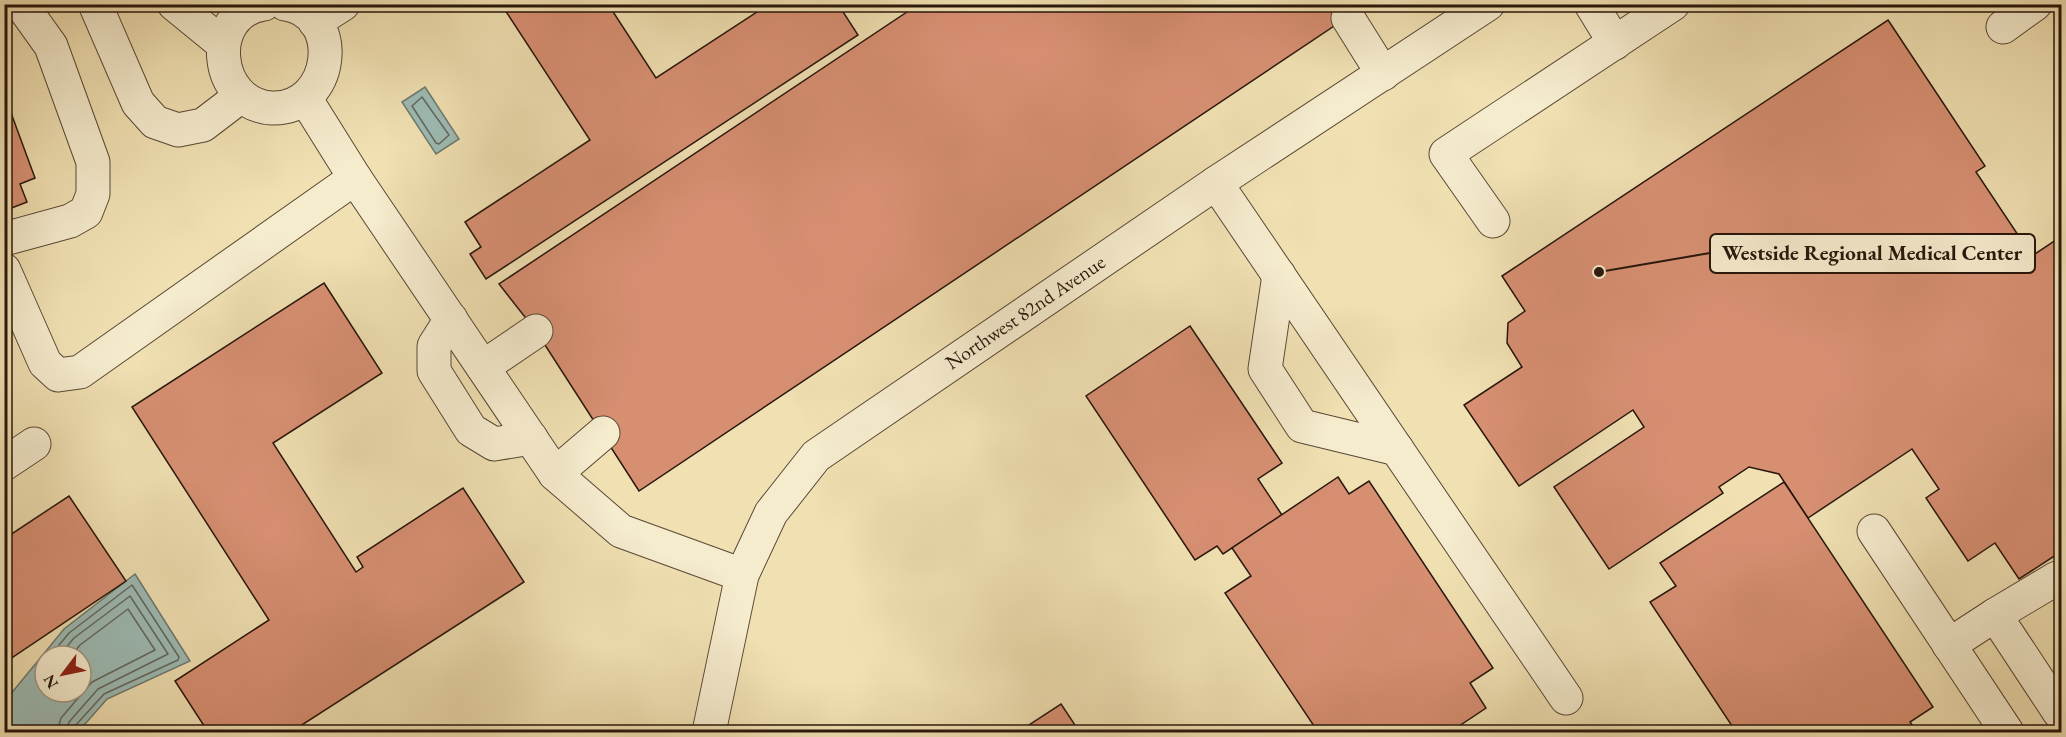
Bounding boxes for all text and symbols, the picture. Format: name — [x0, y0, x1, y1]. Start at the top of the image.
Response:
callout: Westside Regional Medical Center — [1710, 234, 2035, 273]
text: Westside Regional Medical Center — [1722, 239, 2022, 266]
street label: Northwest 82nd Avenue — [940, 249, 1110, 375]
north arrow — [33, 644, 93, 704]
text: N — [38, 671, 63, 693]

